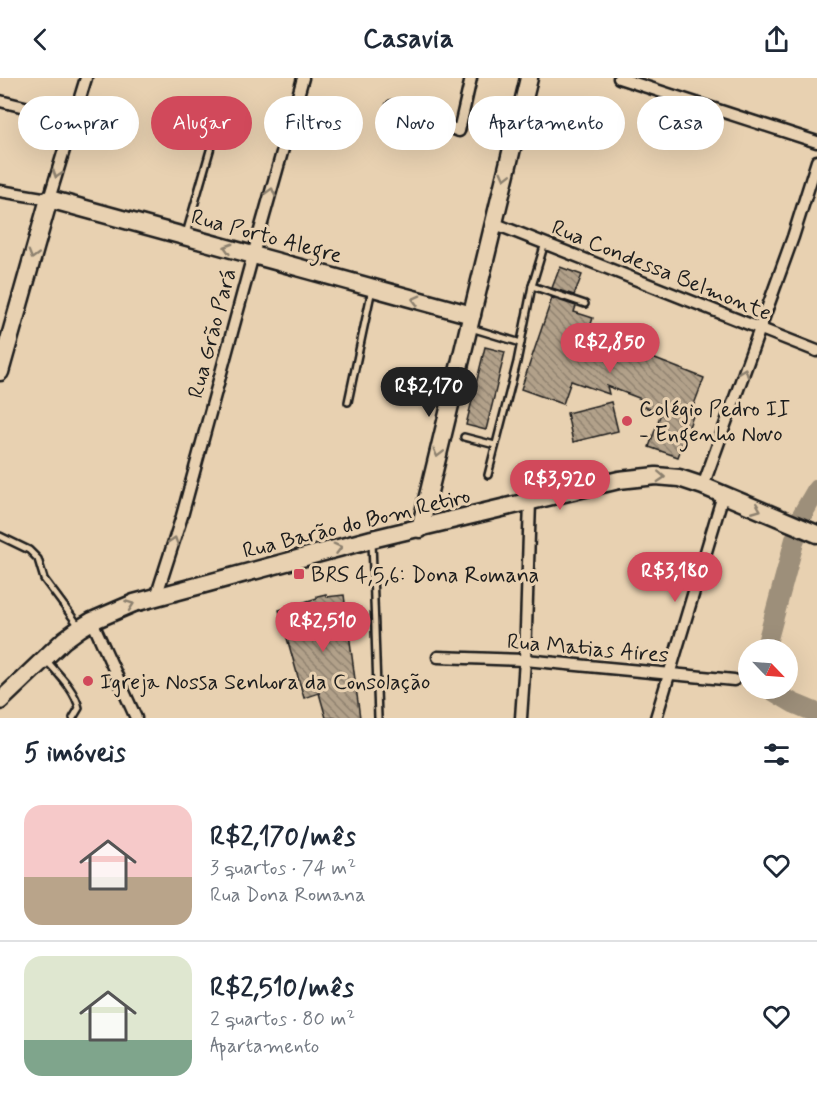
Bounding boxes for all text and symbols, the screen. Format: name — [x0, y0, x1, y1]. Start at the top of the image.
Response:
text: Casavia — [363, 22, 454, 57]
icon: back — [24, 23, 57, 56]
icon: share — [760, 23, 793, 56]
chip: Comprar — [18, 96, 139, 150]
chip: Alugar — [151, 96, 252, 150]
chip: Filtros — [264, 96, 363, 150]
chip: Novo — [375, 96, 456, 150]
chip: Apartamento — [468, 96, 625, 150]
chip: Casa — [637, 96, 724, 150]
one-way arrow — [51, 168, 64, 179]
one-way arrow — [500, 170, 513, 180]
one-way arrow — [263, 187, 276, 197]
street label: Rua Porto Alegre — [187, 203, 345, 273]
street label: Rua Condessa Belmonte — [547, 214, 775, 328]
one-way arrow — [223, 243, 234, 255]
one-way arrow — [28, 249, 40, 260]
street label: Rua Grão Pará — [182, 266, 244, 401]
one-way arrow — [411, 294, 421, 307]
pin: R$2,850 — [555, 323, 665, 374]
text: R$2,850 — [575, 329, 645, 356]
pin: R$2,170 — [374, 367, 484, 418]
one-way arrow — [736, 367, 749, 378]
text: R$2,170 — [395, 373, 463, 400]
place label: Colégio Pedro II - Engenho Novo — [639, 396, 790, 452]
marker: Colégio Pedro II - Engenho Novo — [620, 414, 634, 428]
one-way arrow — [433, 448, 446, 458]
pin: R$3,920 — [505, 460, 615, 511]
text: R$3,920 — [524, 466, 596, 493]
one-way arrow — [657, 470, 666, 483]
street label: Rua Barão do Bom Retiro — [240, 482, 473, 566]
one-way arrow — [750, 502, 761, 514]
one-way arrow — [167, 536, 179, 547]
one-way arrow — [333, 543, 343, 556]
pin: R$3,180 — [620, 552, 730, 603]
text: R$3,180 — [641, 558, 709, 585]
place label: BRS 4,5,6: Dona Romana — [311, 562, 539, 590]
marker: BRS 4,5,6: Dona Romana — [292, 567, 306, 581]
one-way arrow — [124, 599, 135, 612]
pin: R$2,510 — [268, 602, 378, 653]
text: R$2,510 — [289, 608, 357, 635]
street label: Rua Matias Aires — [506, 628, 670, 670]
north arrow — [738, 639, 798, 699]
map controls — [738, 639, 798, 699]
place label: Igreja Nossa Senhora da Consolação — [100, 669, 430, 698]
marker: Igreja Nossa Senhora da Consolação — [81, 674, 95, 688]
text: 5 imóveis — [24, 737, 126, 771]
icon: filters — [760, 738, 793, 771]
text: R$2,170/mês — [210, 821, 356, 855]
icon: home — [72, 829, 144, 901]
icon: heart — [760, 849, 793, 882]
text: 3 quartos · 74 m² — [210, 855, 356, 882]
text: Rua Dona Romana — [210, 882, 366, 909]
text: R$2,510/mês — [210, 972, 354, 1006]
icon: home — [72, 980, 144, 1052]
icon: heart — [760, 1000, 793, 1033]
text: 2 quartos · 80 m² — [210, 1006, 355, 1033]
text: Apartamento — [210, 1033, 319, 1060]

